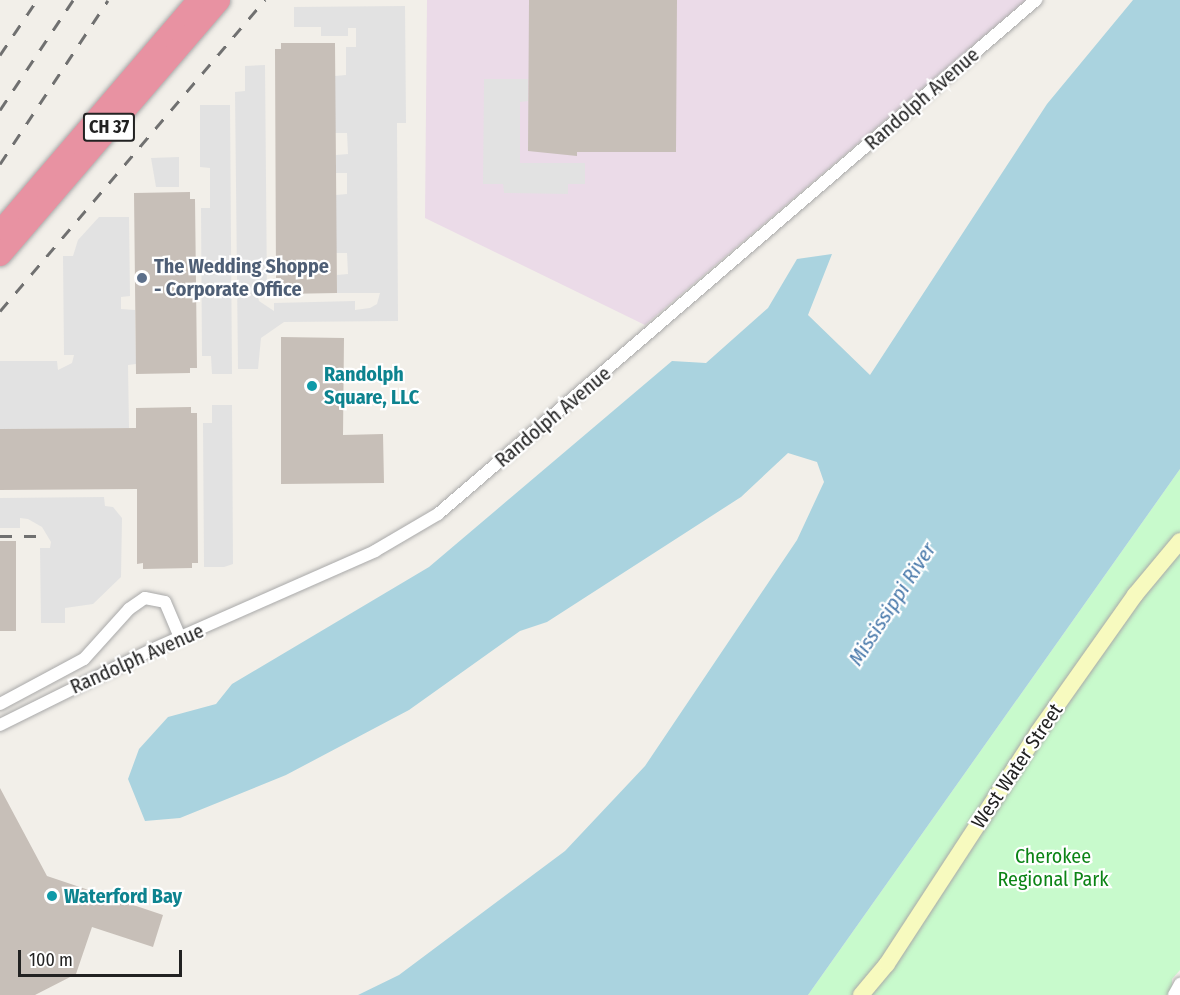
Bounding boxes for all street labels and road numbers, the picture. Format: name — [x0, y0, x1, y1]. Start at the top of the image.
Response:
street label: Randolph Avenue — [860, 43, 984, 155]
road number: CH 37 — [82, 112, 136, 142]
street label: Randolph Avenue — [490, 362, 616, 472]
street label: Randolph Avenue — [67, 619, 207, 699]
street label: West Water Street — [966, 699, 1068, 833]

